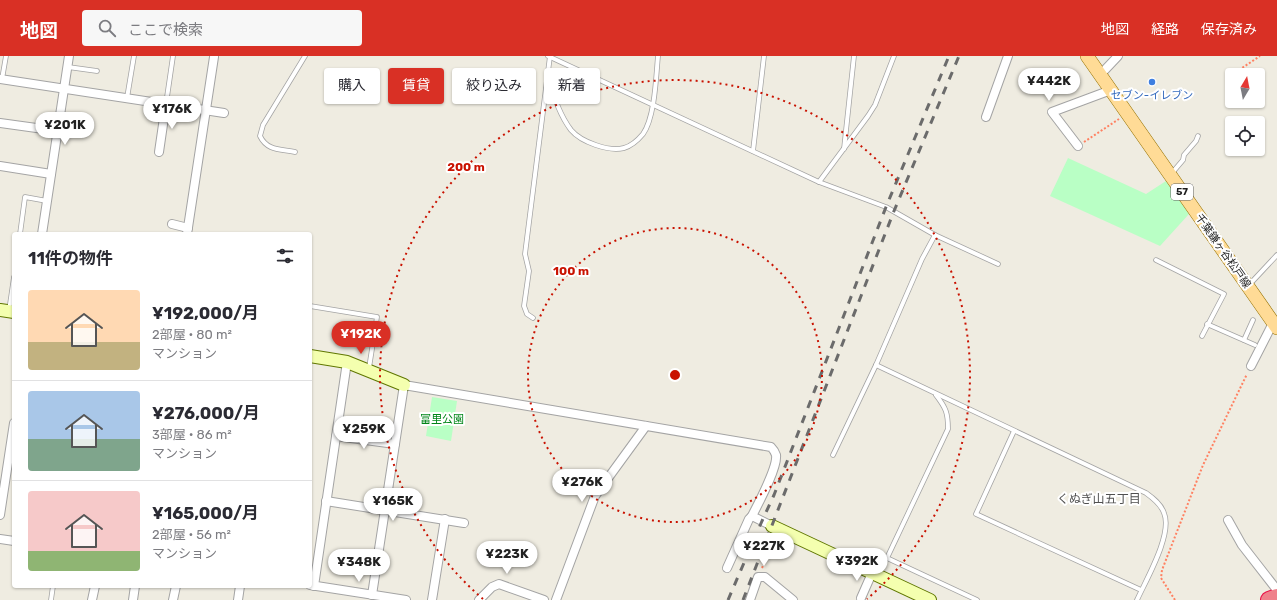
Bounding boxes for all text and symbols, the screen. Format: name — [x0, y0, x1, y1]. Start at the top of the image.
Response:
search box — [82, 10, 362, 46]
icon: search — [96, 17, 118, 39]
text: 地図 — [20, 19, 58, 42]
text: ここで検索 — [128, 21, 203, 39]
text: 地図 — [1101, 21, 1129, 38]
text: 経路 — [1151, 21, 1179, 38]
text: 保存済み — [1201, 21, 1257, 38]
chip: 購入 — [324, 68, 380, 104]
chip: 賃貸 — [388, 68, 444, 104]
chip: 絞り込み — [452, 68, 536, 104]
chip: 新着 — [544, 68, 600, 104]
pin: ¥442K — [1021, 68, 1077, 102]
north arrow — [1225, 68, 1265, 108]
map controls — [1225, 68, 1265, 156]
text: ¥442K — [1027, 73, 1071, 88]
marker: セブン-イレブン — [1147, 77, 1157, 87]
place label: セブン-イレブン — [1111, 89, 1193, 102]
pin: ¥176K — [144, 96, 200, 130]
text: ¥176K — [152, 101, 192, 116]
pin: ¥201K — [37, 112, 93, 146]
button: locate — [1225, 116, 1265, 156]
text: ¥201K — [44, 117, 86, 132]
text: 200 m — [447, 160, 485, 174]
road number: 57 — [1171, 184, 1193, 200]
street label: 千葉鎌ヶ谷松戸線 — [1192, 211, 1254, 291]
icon: filters — [274, 245, 296, 267]
text: 11件の物件 — [28, 248, 113, 268]
text: 100 m — [553, 264, 589, 278]
text: ¥192,000/月 — [152, 303, 259, 323]
icon: home — [60, 306, 108, 354]
pin: ¥192K — [333, 321, 389, 355]
text: ¥192K — [341, 326, 381, 341]
text: 2部屋 · 80 m² — [152, 327, 232, 342]
text: マンション — [152, 346, 217, 361]
centre of rings — [668, 368, 682, 382]
text: ¥276,000/月 — [152, 403, 260, 423]
icon: home — [60, 407, 108, 455]
park label: 富里公園 — [420, 413, 464, 426]
pin: ¥259K — [336, 416, 392, 450]
text: ¥259K — [343, 421, 385, 436]
text: 3部屋 · 86 m² — [152, 427, 232, 442]
text: マンション — [152, 446, 217, 461]
pin: ¥276K — [554, 469, 610, 503]
text: ¥276K — [561, 474, 603, 489]
pin: ¥165K — [365, 488, 421, 522]
district label: くぬぎ山五丁目 — [1057, 492, 1141, 506]
text: ¥165K — [373, 493, 413, 508]
text: ¥165,000/月 — [152, 503, 259, 523]
icon: home — [60, 507, 108, 555]
text: 2部屋 · 56 m² — [152, 527, 231, 542]
pin: ¥227K — [736, 533, 792, 567]
text: ¥227K — [743, 538, 785, 553]
pin: ¥223K — [479, 541, 535, 575]
text: マンション — [152, 546, 217, 561]
text: ¥223K — [485, 546, 529, 561]
pin: ¥392K — [829, 548, 885, 582]
pin: ¥348K — [331, 549, 387, 583]
text: ¥392K — [836, 553, 878, 568]
text: ¥348K — [337, 554, 381, 569]

